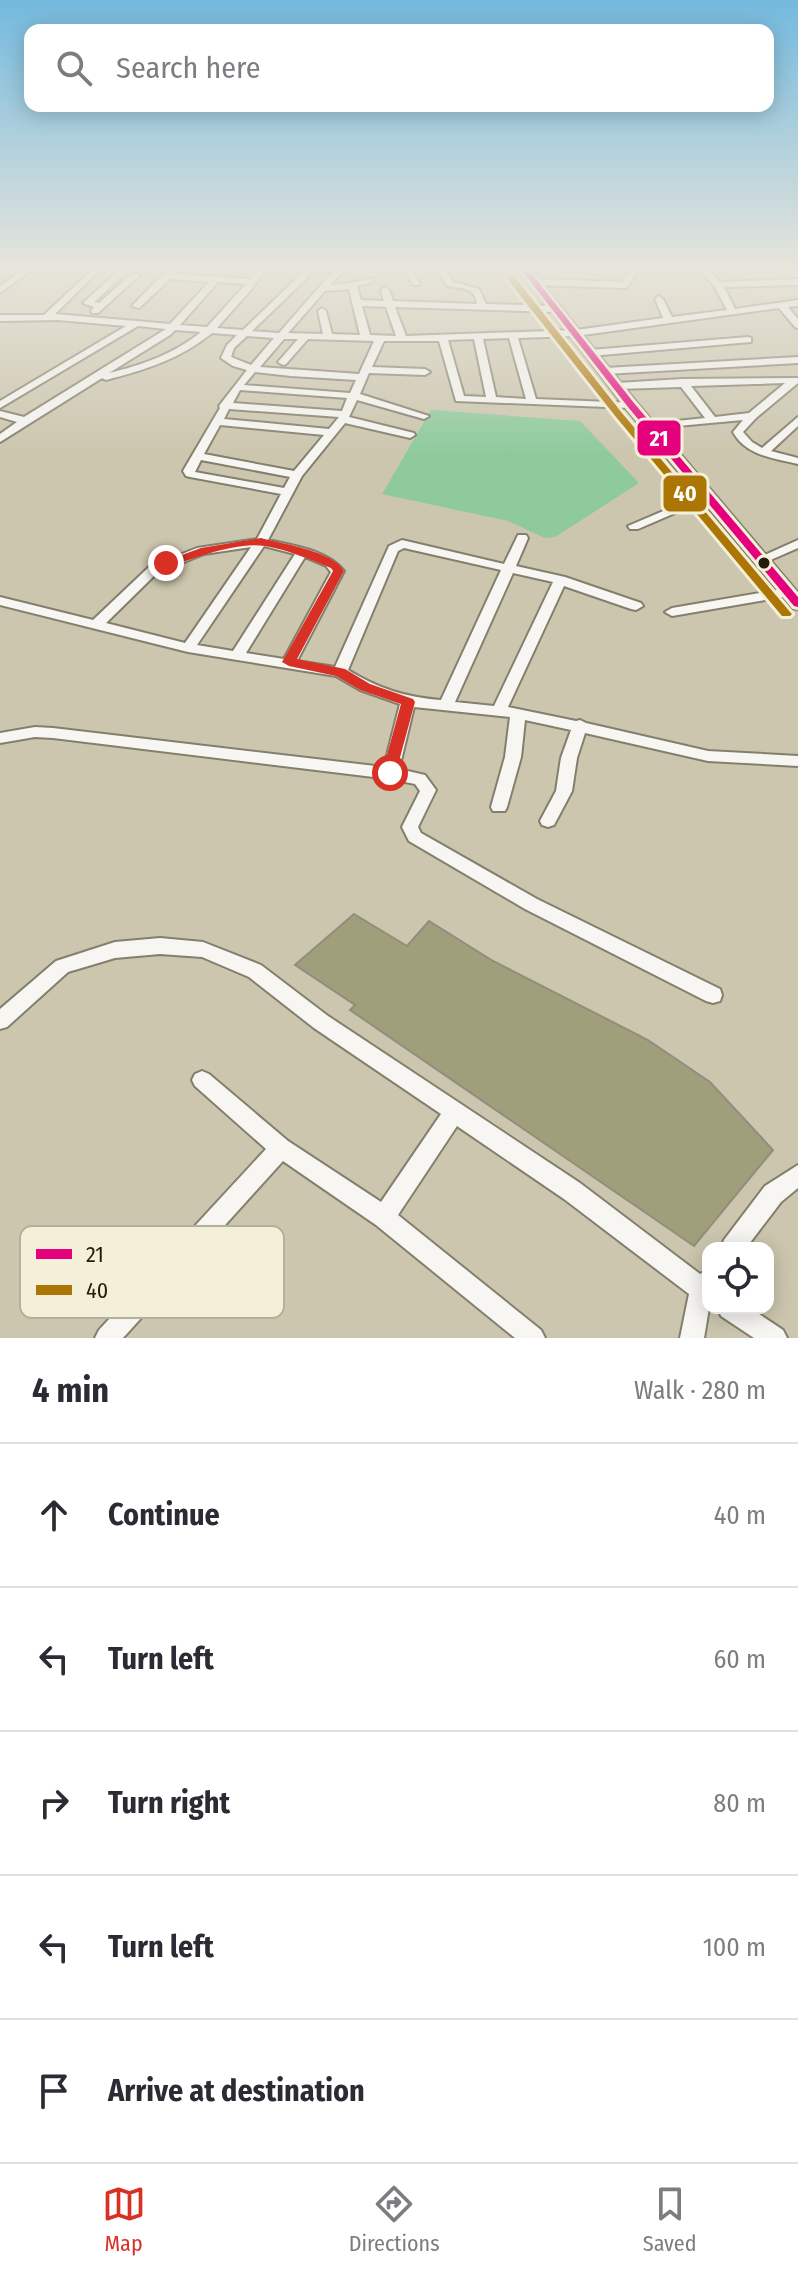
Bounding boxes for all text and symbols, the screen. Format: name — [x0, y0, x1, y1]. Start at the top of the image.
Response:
search box — [24, 24, 774, 112]
icon: search — [52, 46, 96, 90]
text: Search here — [116, 50, 261, 86]
line badge: 21 — [636, 419, 682, 457]
text: 21 — [648, 425, 669, 452]
line badge: 40 — [662, 474, 708, 513]
text: 40 — [673, 480, 697, 507]
route end — [148, 545, 184, 581]
unlabelled marker — [756, 555, 772, 571]
route start — [372, 755, 408, 791]
legend — [20, 1226, 284, 1318]
text: 21 — [86, 1241, 104, 1268]
map controls — [702, 1242, 774, 1314]
button: locate — [702, 1242, 774, 1314]
text: 40 — [86, 1277, 108, 1304]
text: 4 min — [32, 1370, 109, 1411]
text: Walk · 280 m — [634, 1375, 766, 1406]
icon: ahead — [32, 1493, 76, 1537]
text: Continue — [108, 1497, 220, 1533]
text: 40 m — [714, 1500, 766, 1531]
icon: left — [32, 1637, 76, 1681]
text: Turn left — [108, 1641, 214, 1677]
text: 60 m — [713, 1644, 766, 1675]
icon: right — [32, 1781, 76, 1825]
text: Turn right — [108, 1785, 230, 1821]
text: 80 m — [713, 1788, 766, 1819]
icon: left — [32, 1925, 76, 1969]
text: Turn left — [108, 1929, 214, 1965]
text: 100 m — [703, 1932, 766, 1963]
icon: arrive — [32, 2069, 76, 2113]
text: Arrive at destination — [108, 2073, 365, 2109]
tab: Map — [102, 2182, 146, 2257]
tab: Directions — [349, 2182, 440, 2257]
tab: Saved — [643, 2182, 696, 2257]

